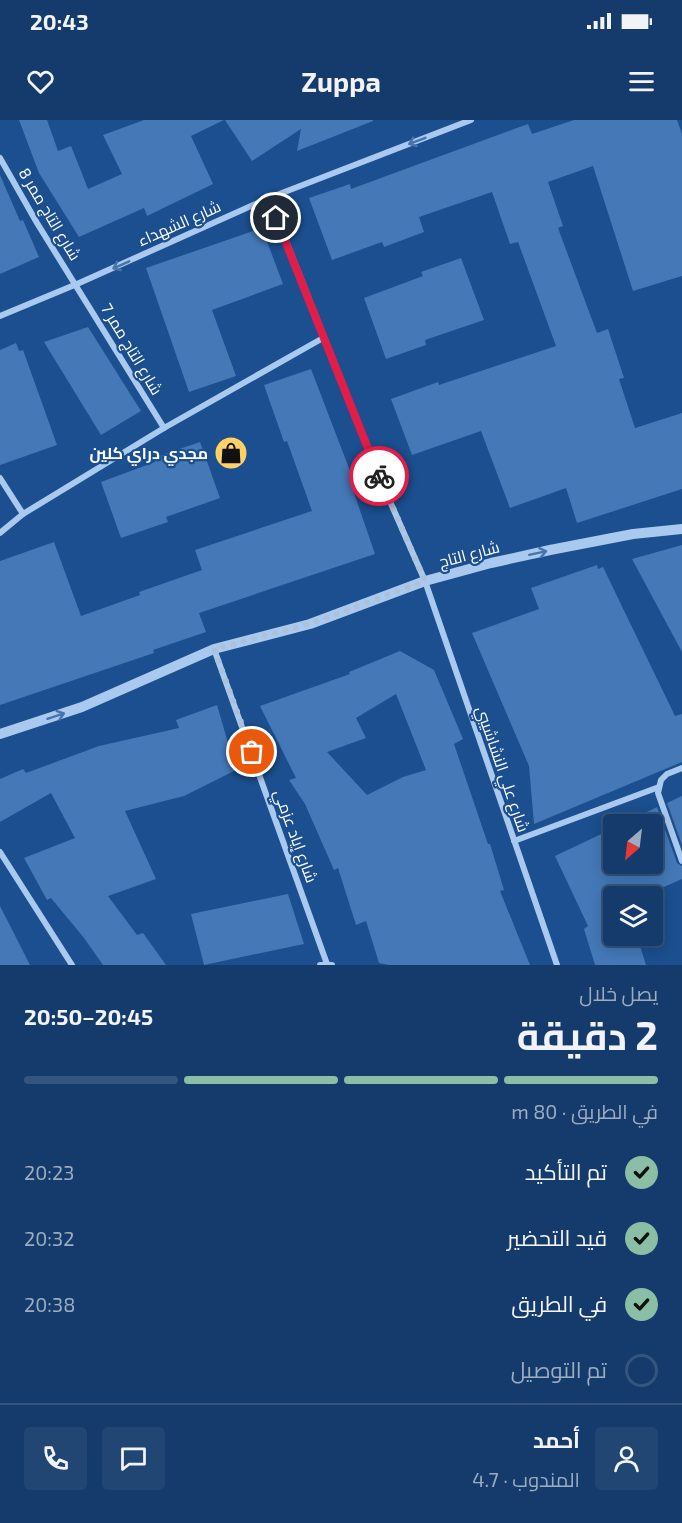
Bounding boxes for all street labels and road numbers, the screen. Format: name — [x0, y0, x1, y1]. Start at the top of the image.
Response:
street label: شارع التاج ممر 8 — [13, 164, 86, 265]
street label: شارع الشهداء — [134, 196, 225, 252]
street label: شارع التاج ممر 7 — [95, 300, 167, 399]
street label: شارع التاج — [436, 536, 502, 574]
street label: شارع علي النشاشيبي — [468, 703, 534, 836]
street label: شارع إياد عزمي — [266, 787, 322, 887]

